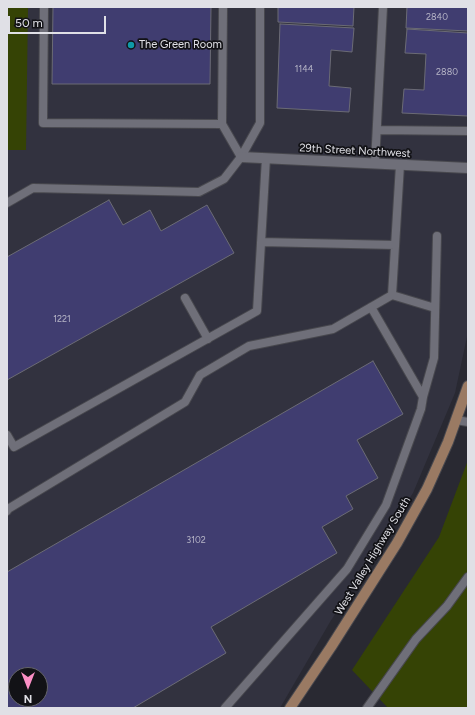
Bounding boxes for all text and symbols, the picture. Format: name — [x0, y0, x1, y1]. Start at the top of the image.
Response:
scale bar — [10, 8, 108, 34]
house number: 2840 — [426, 12, 448, 22]
text: 50 m — [15, 16, 43, 30]
place label: The Green Room — [139, 38, 222, 52]
marker: The Green Room — [126, 40, 136, 50]
house number: 1144 — [295, 64, 313, 74]
house number: 2880 — [436, 67, 458, 77]
street label: 29th Street Northwest — [299, 141, 411, 161]
house number: 1221 — [53, 314, 71, 324]
street label: West Valley Highway South — [332, 495, 414, 617]
house number: 3102 — [186, 535, 206, 545]
north arrow — [8, 667, 48, 707]
text: N — [24, 692, 32, 705]

